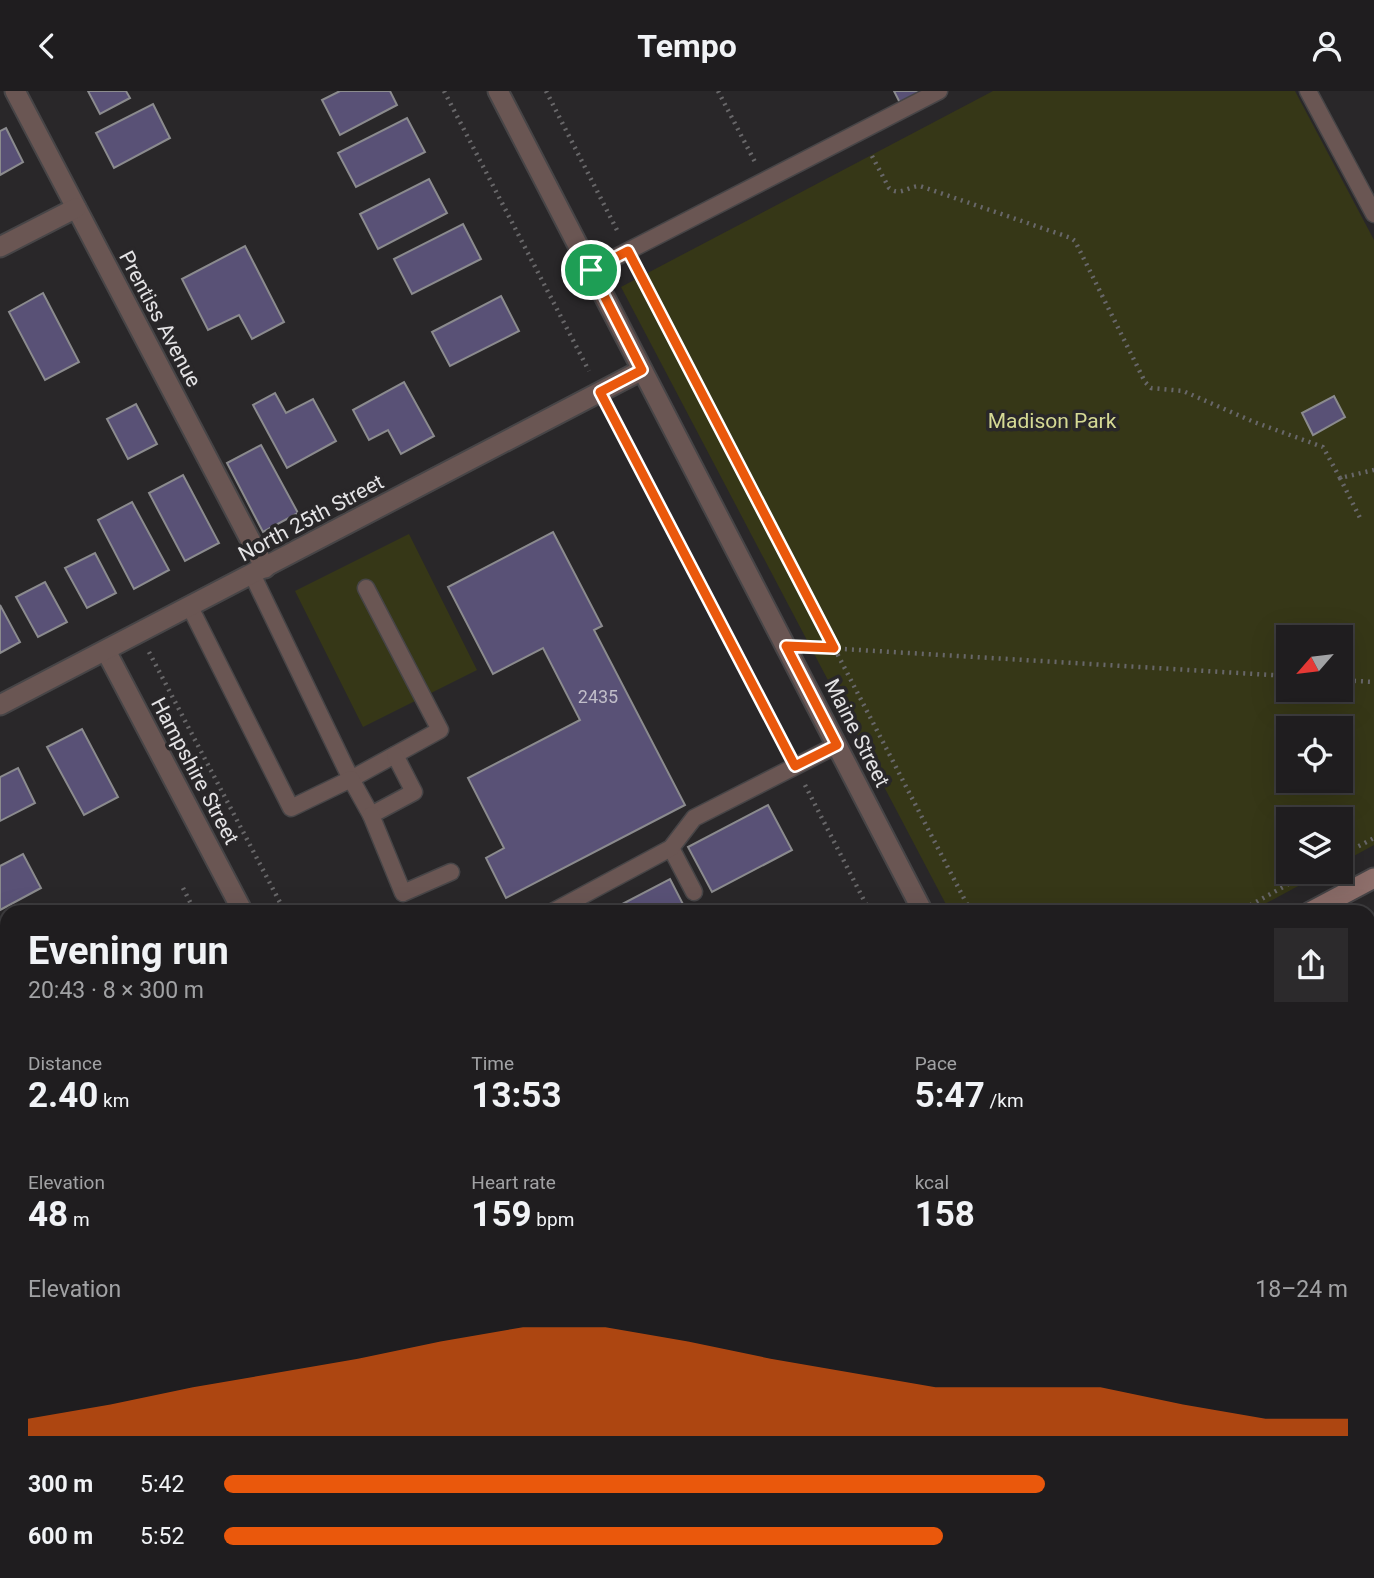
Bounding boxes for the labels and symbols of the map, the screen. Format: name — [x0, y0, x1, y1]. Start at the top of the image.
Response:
pin — [561, 240, 621, 300]
street label: Prentiss Avenue — [114, 247, 206, 391]
park label: Madison Park — [988, 409, 1117, 433]
street label: North 25th Street — [234, 470, 388, 566]
north arrow — [1276, 625, 1353, 702]
street label: Maine Street — [819, 675, 895, 791]
house number: 2435 — [578, 686, 618, 707]
street label: Hampshire Street — [146, 693, 244, 849]

